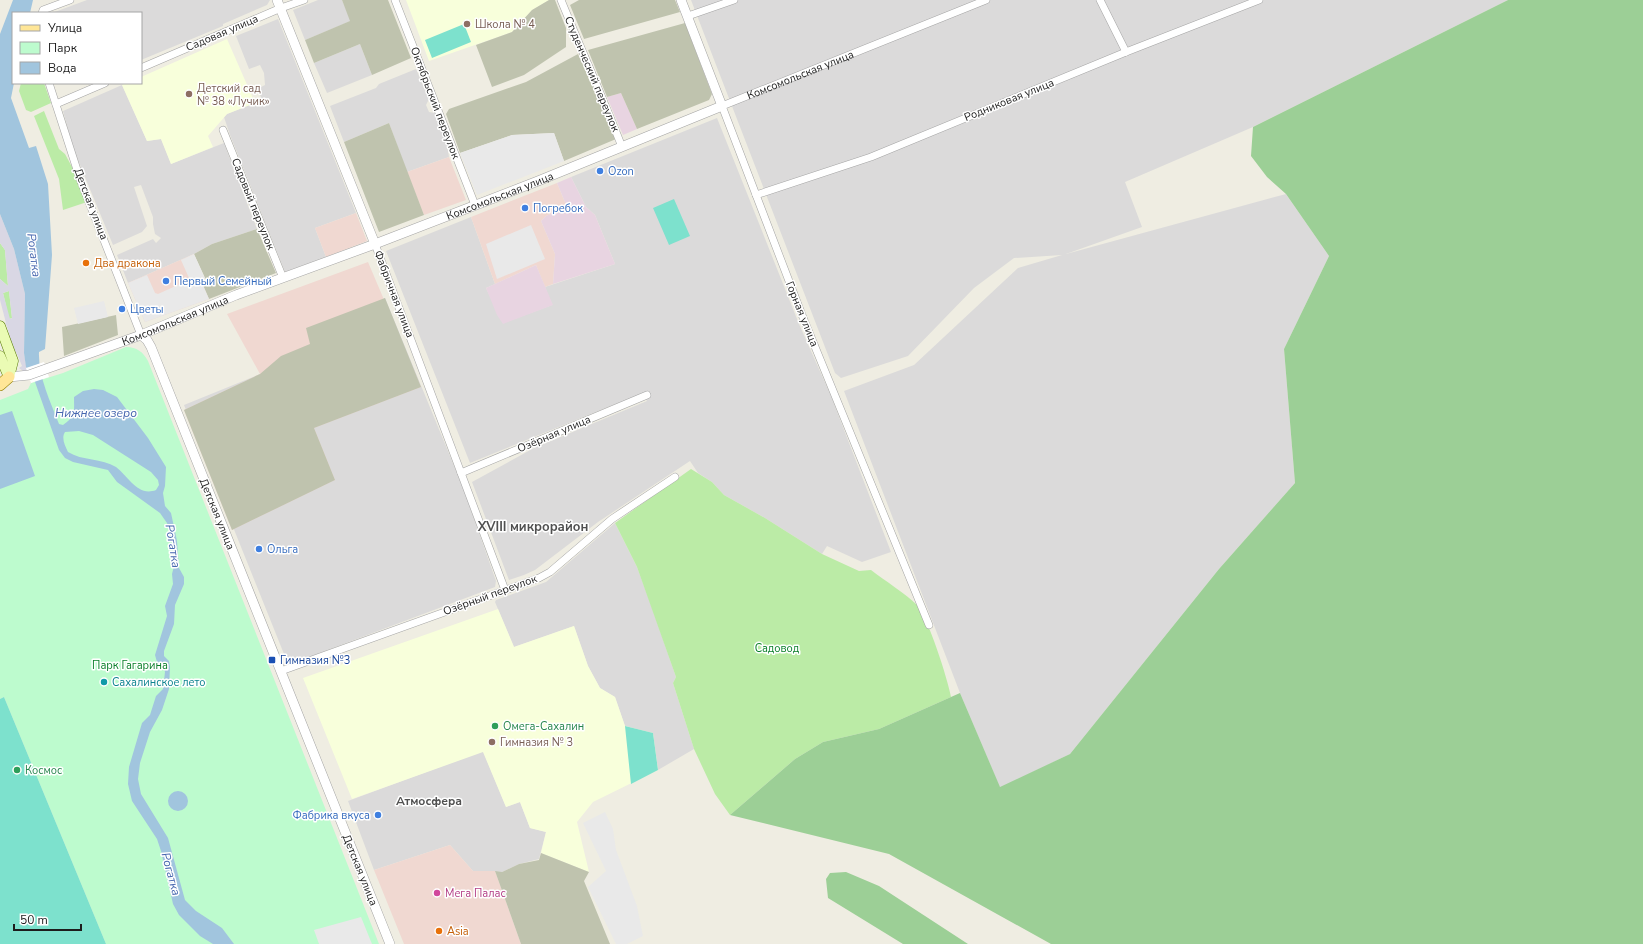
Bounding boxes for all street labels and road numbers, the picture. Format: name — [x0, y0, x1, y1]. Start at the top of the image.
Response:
street label: Садовая улица — [183, 11, 261, 55]
street label: Студенческий переулок — [561, 14, 623, 134]
street label: Октябрьский переулок — [407, 45, 463, 161]
street label: Комсомольская улица — [744, 46, 856, 103]
street label: Родниковая улица — [962, 75, 1056, 125]
street label: Садовый переулок — [228, 156, 278, 252]
street label: Детская улица — [70, 166, 112, 242]
street label: Комсомольская улица — [444, 168, 556, 223]
street label: Фабричная улица — [370, 248, 418, 340]
street label: Горная улица — [782, 279, 822, 349]
street label: Комсомольская улица — [120, 292, 231, 349]
street label: Озёрная улица — [515, 412, 593, 456]
street label: Детская улица — [196, 476, 238, 552]
street label: Озёрный переулок — [441, 571, 539, 619]
street label: Детская улица — [339, 832, 381, 908]

